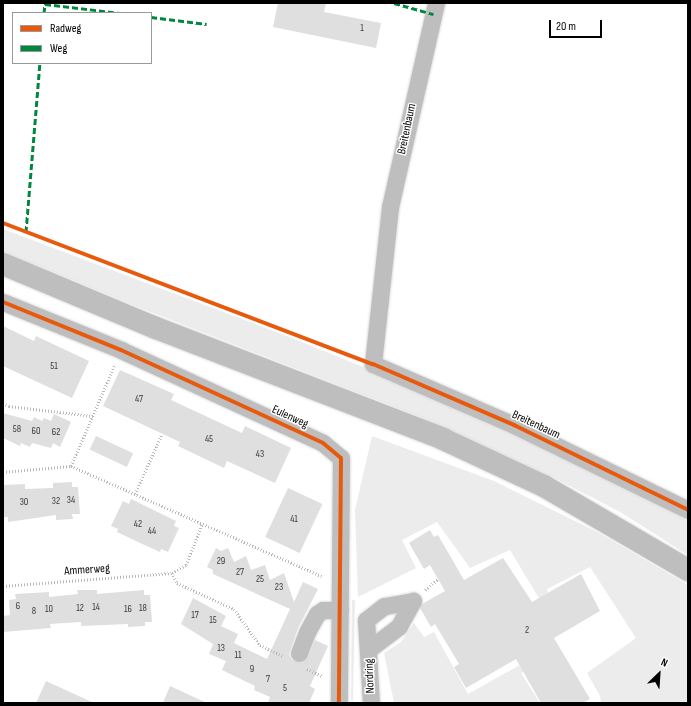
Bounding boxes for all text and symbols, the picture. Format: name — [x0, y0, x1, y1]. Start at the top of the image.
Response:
legend — [12, 12, 152, 64]
scale bar — [551, 12, 604, 38]
text: 20 m — [556, 19, 576, 34]
text: Radweg — [50, 21, 81, 36]
house number: 1 — [360, 23, 364, 35]
text: Weg — [50, 41, 67, 56]
street label: Breitenbaum — [395, 102, 419, 156]
house number: 51 — [50, 361, 58, 373]
house number: 47 — [135, 394, 143, 406]
street label: Eulenweg — [270, 402, 310, 432]
street label: Breitenbaum — [510, 408, 562, 442]
house number: 58 — [13, 424, 21, 436]
house number: 60 — [32, 426, 40, 438]
house number: 62 — [52, 427, 60, 439]
house number: 45 — [205, 434, 213, 446]
house number: 43 — [256, 449, 264, 461]
house number: 34 — [67, 495, 75, 507]
house number: 32 — [52, 496, 60, 508]
house number: 30 — [20, 497, 28, 509]
house number: 41 — [290, 514, 298, 526]
house number: 42 — [134, 519, 142, 531]
house number: 44 — [148, 526, 156, 538]
house number: 29 — [217, 556, 225, 568]
street label: Ammerweg — [64, 561, 110, 579]
house number: 27 — [236, 567, 244, 579]
house number: 25 — [256, 574, 264, 586]
house number: 23 — [275, 582, 283, 594]
house number: 6 — [16, 601, 20, 613]
house number: 14 — [92, 602, 100, 614]
house number: 12 — [76, 603, 84, 615]
house number: 18 — [139, 603, 147, 615]
house number: 10 — [45, 604, 53, 616]
house number: 16 — [124, 604, 132, 616]
house number: 8 — [32, 606, 36, 618]
house number: 17 — [191, 610, 199, 622]
house number: 15 — [209, 615, 217, 627]
house number: 2 — [525, 625, 529, 637]
house number: 13 — [217, 643, 225, 655]
house number: 11 — [235, 650, 241, 662]
north arrow — [639, 654, 679, 694]
text: N — [659, 656, 670, 670]
street label: Nordring — [362, 658, 378, 694]
house number: 9 — [250, 664, 254, 676]
house number: 7 — [266, 674, 270, 686]
house number: 5 — [283, 683, 287, 695]

